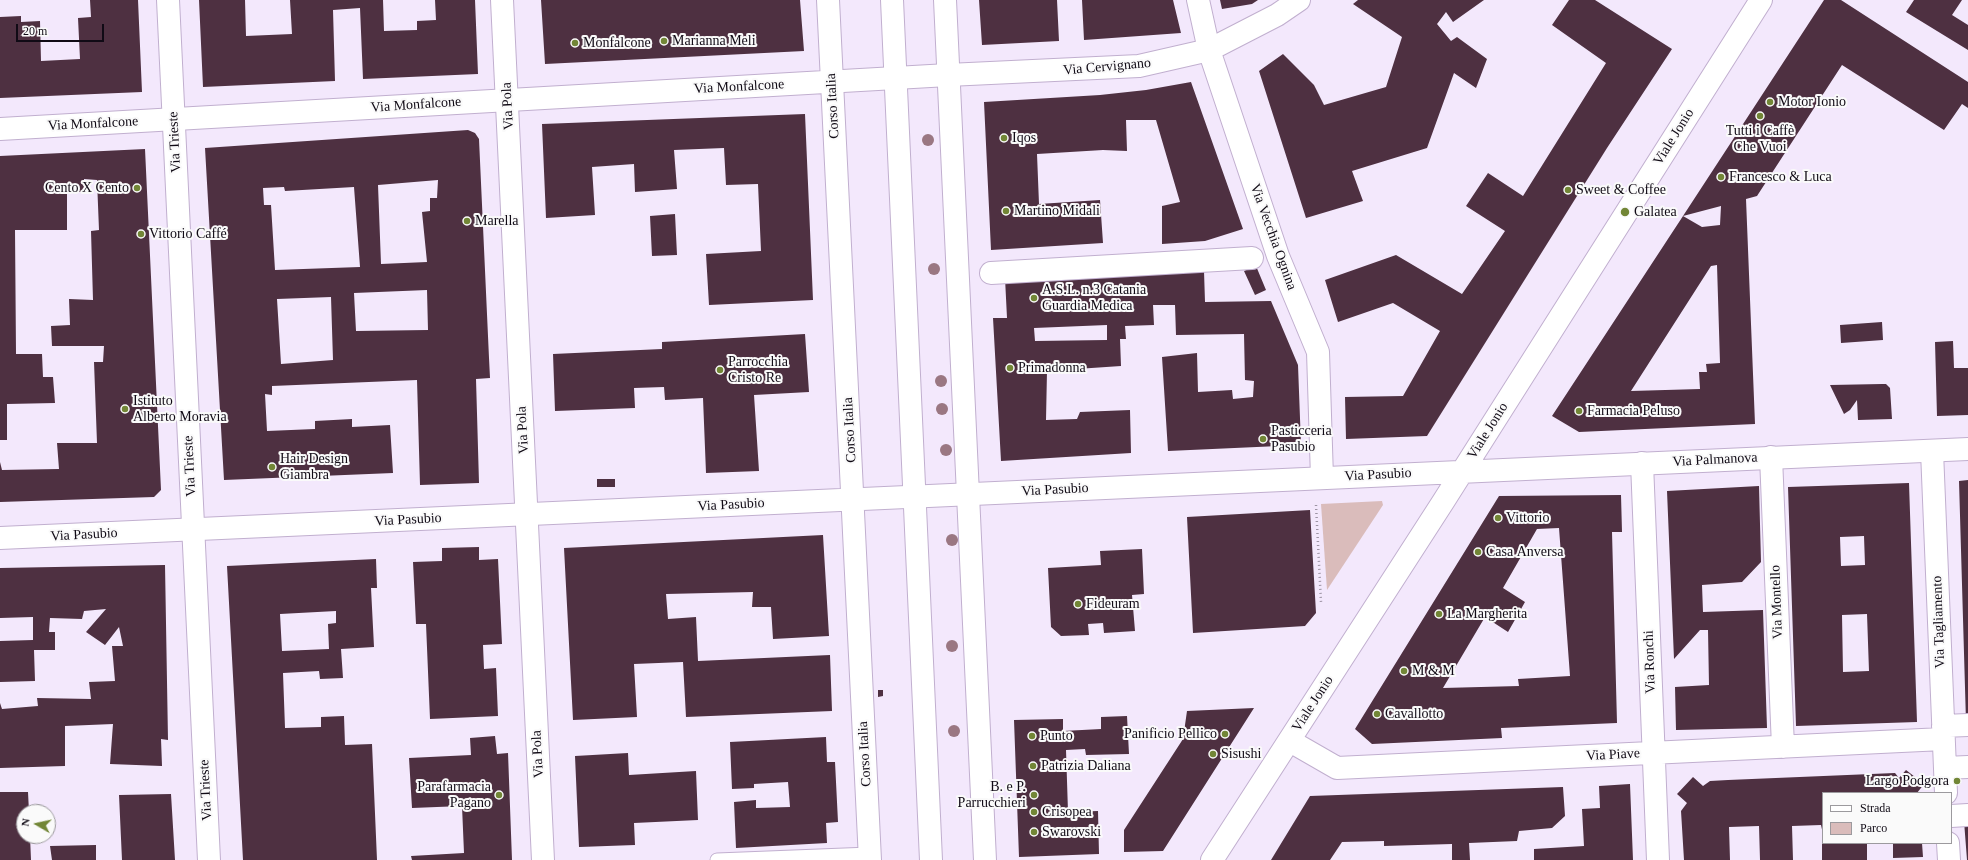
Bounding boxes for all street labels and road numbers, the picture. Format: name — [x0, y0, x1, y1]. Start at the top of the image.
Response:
street label: Via Cervignano — [1062, 55, 1152, 79]
street label: Corso Italia — [823, 73, 843, 139]
street label: Via Monfalcone — [693, 76, 785, 98]
street label: Via Pola — [498, 82, 518, 130]
street label: Via Monfalcone — [370, 93, 462, 117]
street label: Viale Jonio — [1650, 106, 1698, 168]
street label: Via Trieste — [165, 111, 185, 173]
street label: Via Monfalcone — [47, 113, 139, 135]
street label: Via Vecchia Ognina — [1246, 182, 1300, 292]
street label: Corso Italia — [840, 397, 860, 463]
street label: Viale Jonio — [1464, 400, 1512, 462]
street label: Via Pola — [513, 406, 533, 454]
street label: Via Trieste — [180, 435, 200, 497]
street label: Via Palmanova — [1672, 449, 1758, 471]
street label: Via Pasubio — [1344, 465, 1412, 485]
street label: Via Pasubio — [1021, 480, 1089, 500]
street label: Via Pasubio — [697, 495, 765, 515]
street label: Via Pasubio — [374, 510, 442, 530]
street label: Via Pasubio — [50, 525, 118, 545]
street label: Via Montello — [1767, 565, 1787, 639]
street label: Via Tagliamento — [1929, 575, 1949, 669]
street label: Via Ronchi — [1641, 630, 1659, 694]
street label: Viale Jonio — [1289, 673, 1337, 735]
street label: Corso Italia — [855, 721, 875, 787]
street label: Via Pola — [528, 730, 548, 778]
street label: Via Piave — [1586, 745, 1640, 765]
street label: Via Trieste — [196, 759, 216, 821]

